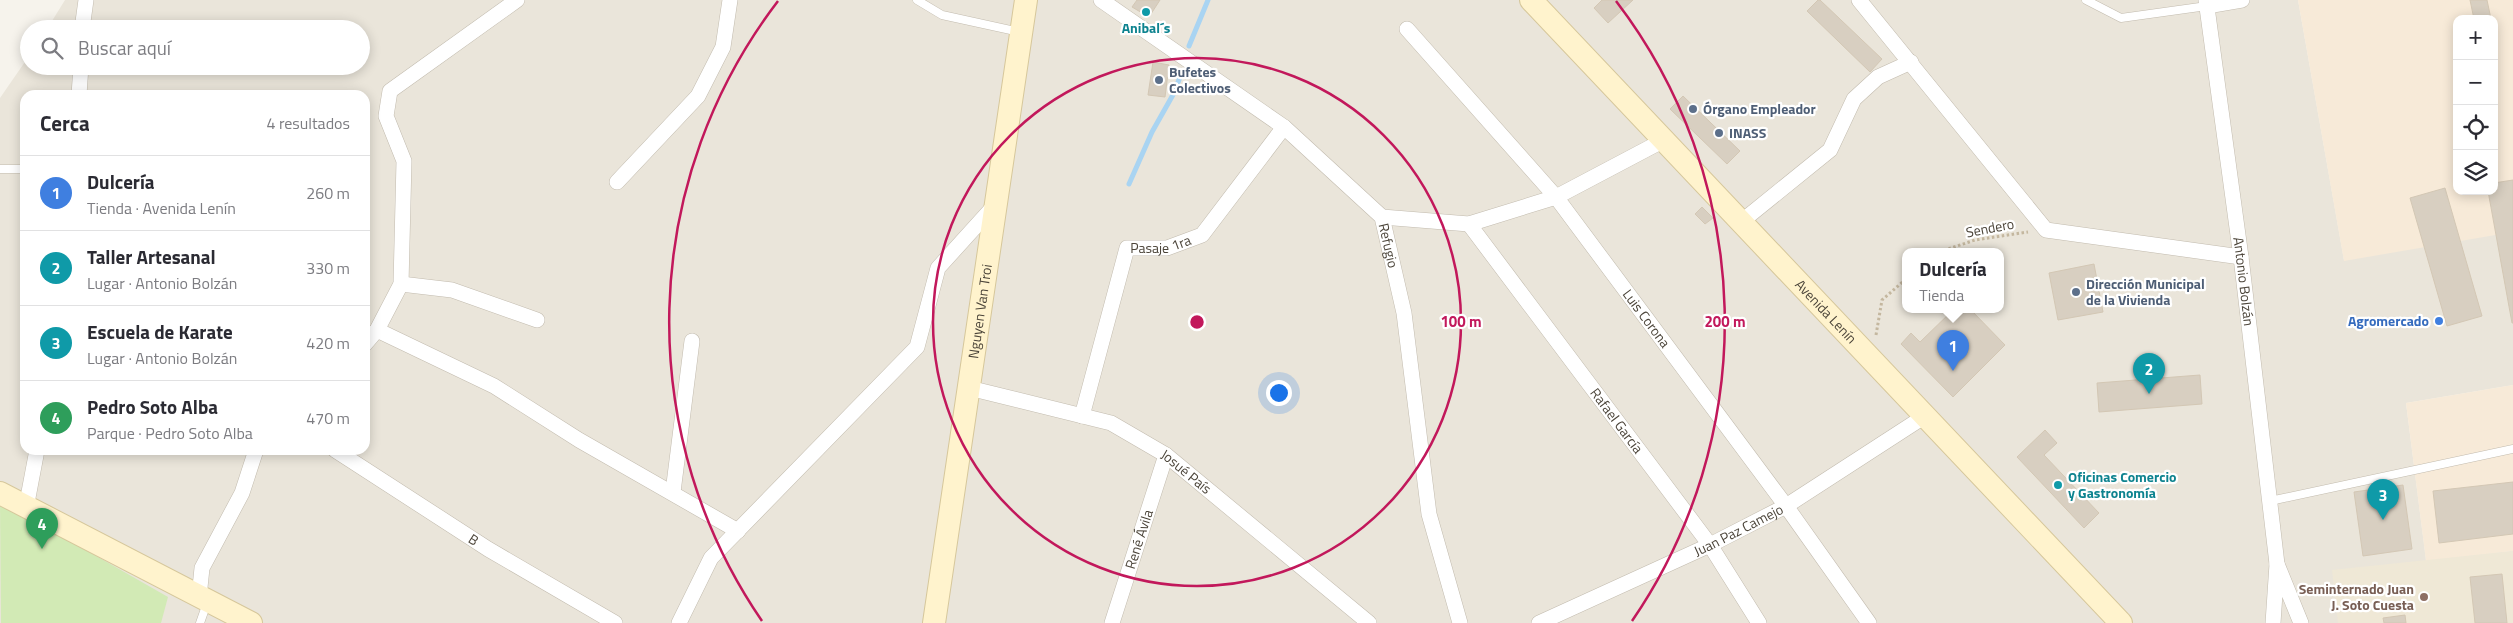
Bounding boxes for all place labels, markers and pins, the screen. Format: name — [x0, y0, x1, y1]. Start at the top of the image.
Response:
marker: Anibal´s — [1140, 6, 1152, 18]
place label: Anibal´s — [1122, 17, 1171, 38]
place label: Bufetes Colectivos — [1169, 61, 1231, 98]
marker: Bufetes Colectivos — [1153, 74, 1165, 86]
place label: Órgano Empleador — [1703, 98, 1816, 119]
marker: Órgano Empleador — [1687, 103, 1699, 115]
place label: INASS — [1729, 122, 1767, 143]
marker: INASS — [1713, 127, 1725, 139]
place label: Dirección Municipal de la Vivienda — [2086, 273, 2205, 310]
marker: Dirección Municipal de la Vivienda — [2070, 286, 2082, 298]
place label: Agromercado — [2348, 310, 2429, 331]
centre of rings — [1188, 313, 1206, 331]
marker: Agromercado — [2433, 315, 2445, 327]
pin: 1 — [1937, 330, 1969, 371]
pin: 2 — [2133, 353, 2165, 394]
place label: Oficinas Comercio y Gastronomía — [2068, 466, 2177, 503]
marker: Oficinas Comercio y Gastronomía — [2052, 479, 2064, 491]
pin: 3 — [2367, 479, 2399, 520]
pin: 4 — [26, 508, 58, 549]
place label: Seminternado Juan J. Soto Cuesta — [2299, 578, 2414, 615]
marker: Seminternado Juan J. Soto Cuesta — [2418, 591, 2430, 603]

